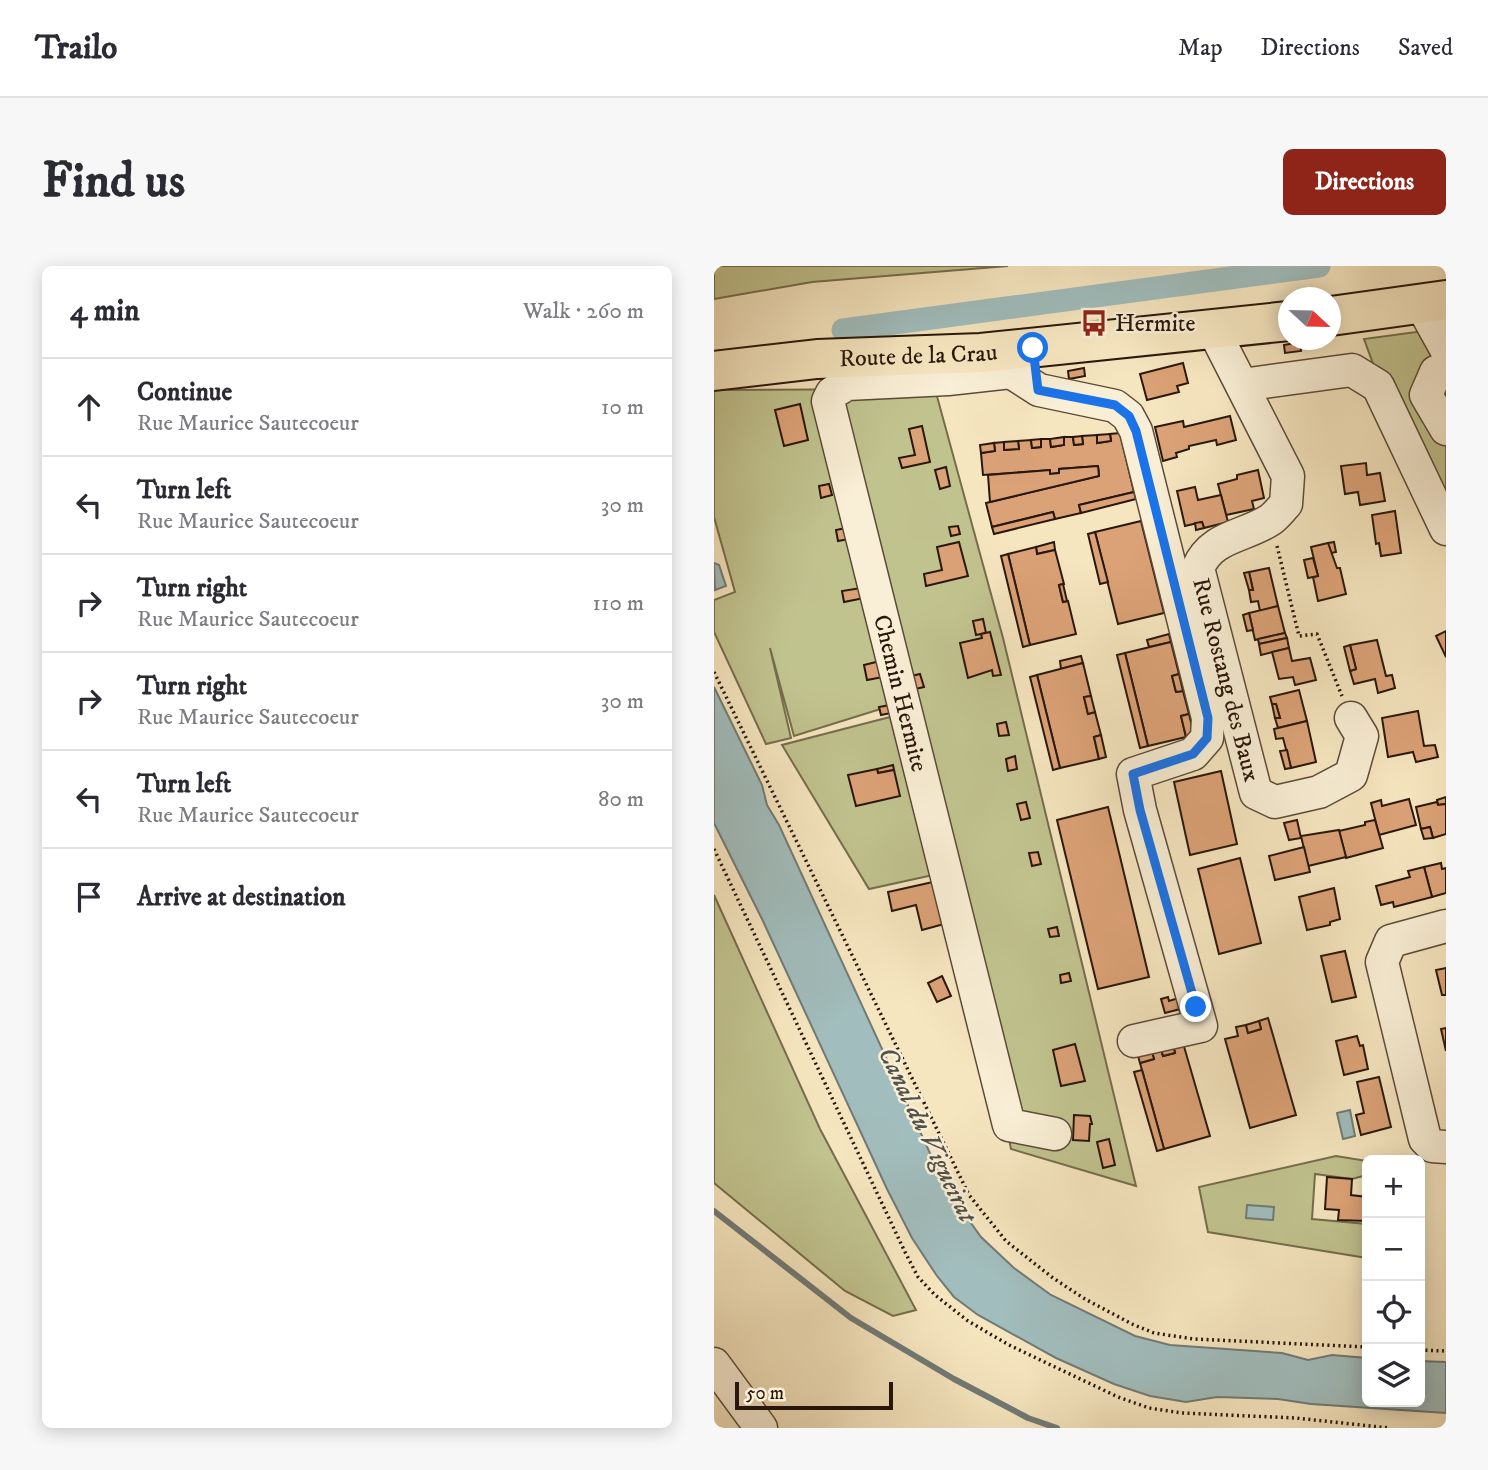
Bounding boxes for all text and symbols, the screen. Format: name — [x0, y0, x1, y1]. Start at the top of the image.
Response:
text: Trailo — [35, 28, 117, 69]
text: Map — [1178, 33, 1223, 63]
text: Directions — [1261, 33, 1360, 63]
text: Saved — [1398, 33, 1453, 63]
button: Directions — [1283, 149, 1446, 215]
text: Find us — [42, 151, 185, 213]
north arrow — [1278, 287, 1341, 350]
text: 4 min — [70, 293, 140, 330]
text: Walk · 260 m — [523, 297, 644, 326]
bus stop icon: Hermite — [1079, 308, 1109, 338]
place label: Hermite — [1115, 309, 1195, 339]
route start — [1017, 332, 1048, 363]
street label: Route de la Crau — [839, 337, 999, 374]
text: Continue — [137, 376, 232, 409]
icon: ahead — [70, 388, 108, 426]
text: 10 m — [601, 393, 644, 422]
text: Rue Maurice Sautecoeur — [137, 409, 359, 438]
text: Turn left — [137, 474, 231, 507]
icon: left — [70, 486, 108, 524]
text: 30 m — [601, 491, 644, 520]
text: Rue Maurice Sautecoeur — [137, 507, 359, 536]
text: Turn right — [137, 572, 247, 605]
street label: Rue Rostang des Baux — [1185, 575, 1267, 785]
icon: right — [70, 584, 108, 622]
text: 110 m — [593, 589, 644, 618]
text: Rue Maurice Sautecoeur — [137, 605, 359, 634]
street label: Chemin Hermite — [866, 612, 934, 775]
text: Turn right — [137, 670, 247, 703]
icon: right — [70, 682, 108, 720]
text: 30 m — [601, 687, 644, 716]
text: Rue Maurice Sautecoeur — [137, 703, 359, 732]
text: Turn left — [137, 768, 231, 801]
icon: left — [70, 780, 108, 818]
text: 80 m — [598, 785, 644, 814]
text: Rue Maurice Sautecoeur — [137, 801, 359, 830]
icon: arrive — [70, 878, 108, 916]
text: Arrive at destination — [137, 881, 346, 914]
route end — [1180, 991, 1211, 1022]
water label: Canal du Vigueirat — [870, 1041, 984, 1230]
map controls — [1362, 1155, 1425, 1407]
button: + — [1362, 1155, 1425, 1218]
button: − — [1362, 1218, 1425, 1281]
button: locate — [1362, 1281, 1425, 1344]
button: layers — [1362, 1344, 1425, 1407]
scale bar — [735, 1379, 892, 1411]
text: 50 m — [746, 1382, 784, 1405]

